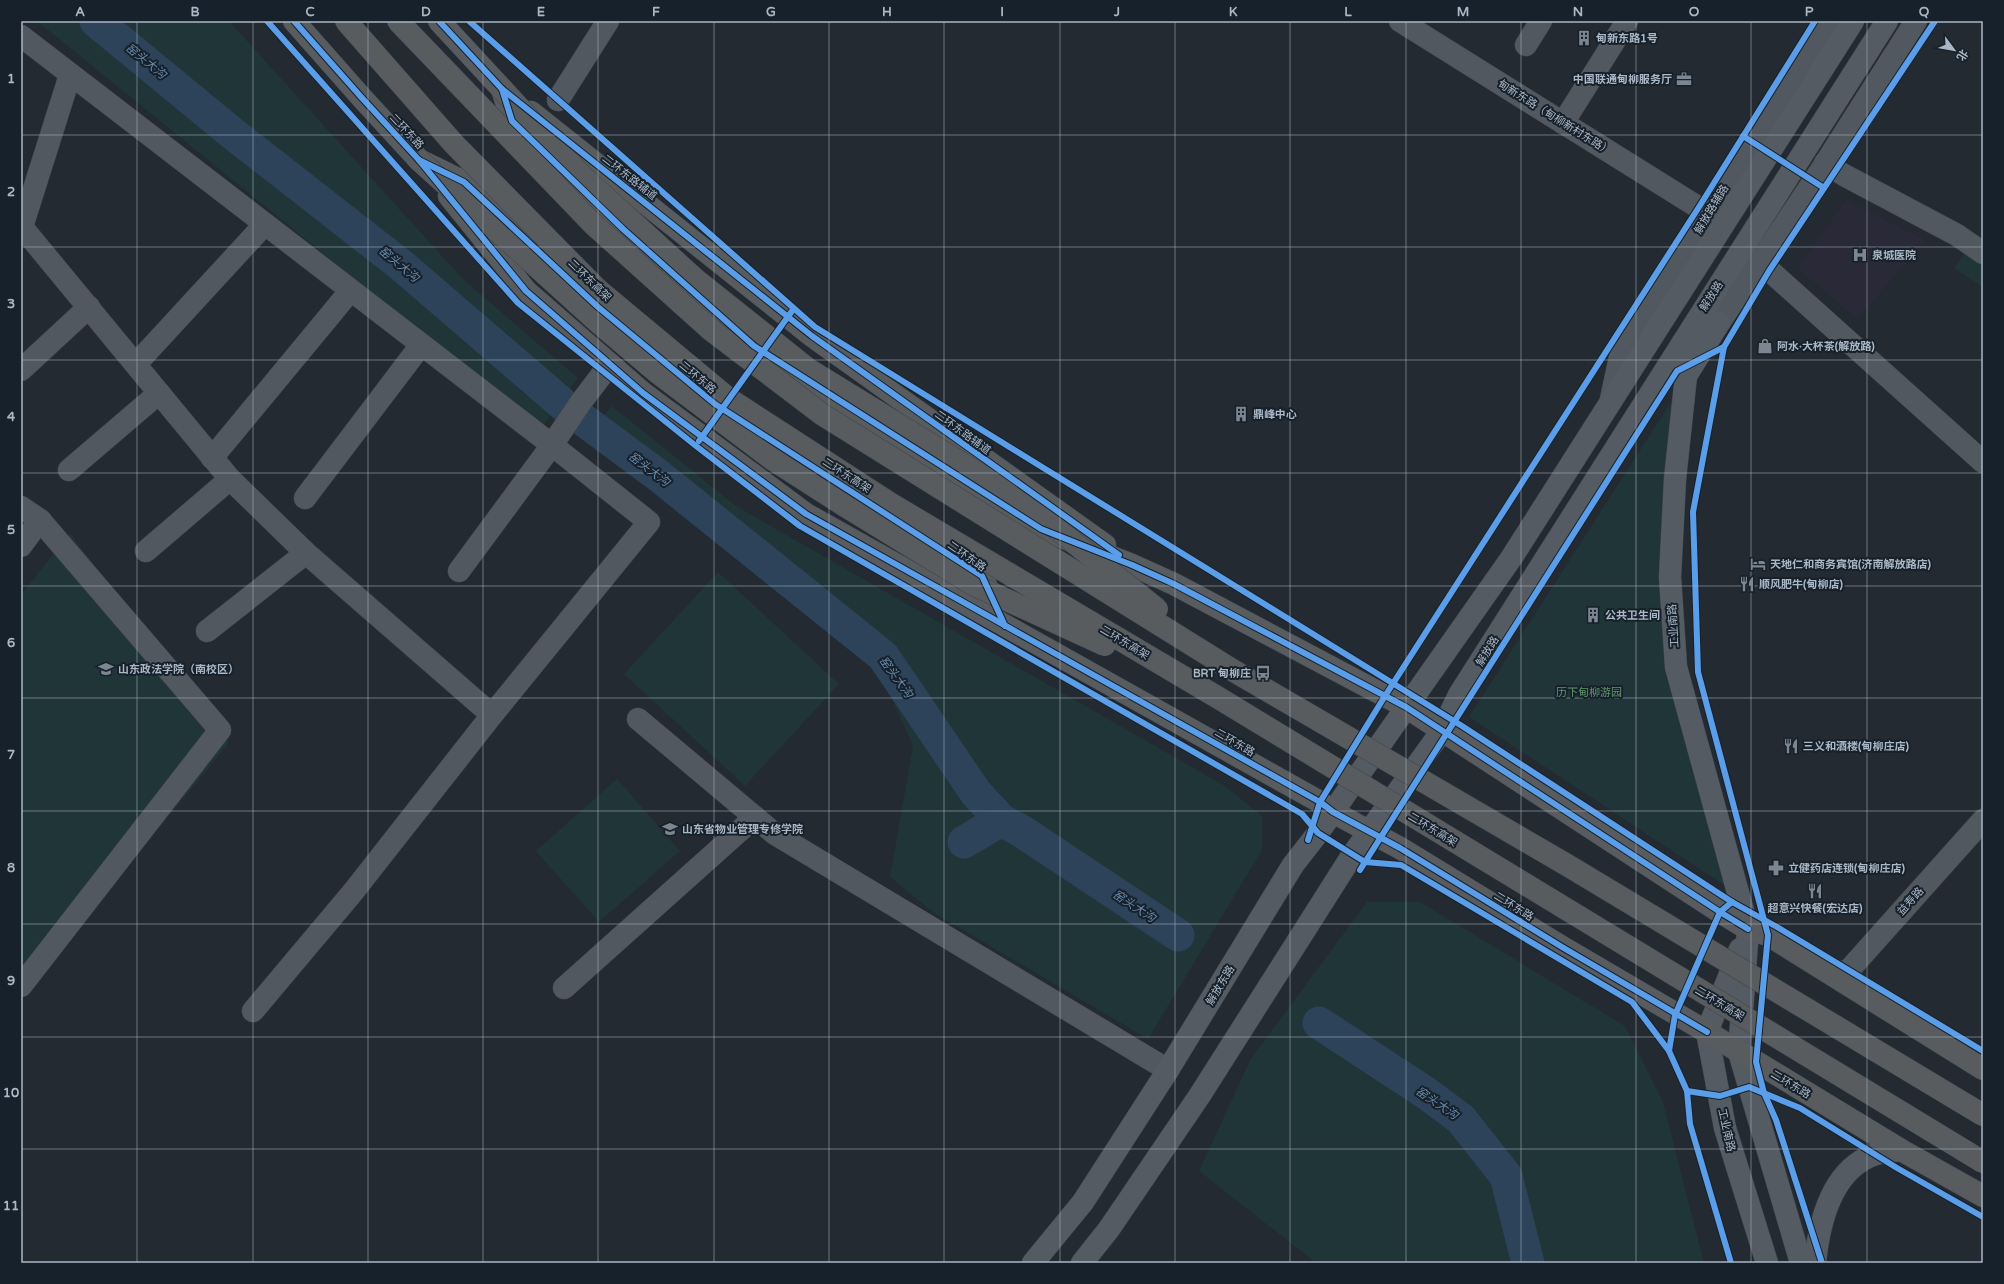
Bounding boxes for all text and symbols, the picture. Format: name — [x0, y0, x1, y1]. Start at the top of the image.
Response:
text: A — [75, 4, 85, 20]
text: B — [190, 4, 200, 20]
text: C — [305, 4, 315, 20]
text: D — [421, 4, 431, 20]
text: E — [537, 4, 545, 20]
text: F — [652, 4, 660, 20]
text: G — [766, 4, 776, 20]
text: H — [882, 4, 892, 20]
text: I — [1000, 4, 1004, 20]
text: J — [1113, 4, 1120, 20]
text: K — [1229, 4, 1238, 20]
text: L — [1344, 4, 1352, 20]
text: M — [1457, 4, 1469, 20]
text: N — [1573, 4, 1583, 20]
text: O — [1689, 4, 1700, 20]
text: P — [1805, 4, 1814, 20]
text: Q — [1919, 4, 1930, 20]
building icon: 甸新东路1号 — [1575, 29, 1593, 47]
north arrow — [1934, 30, 1974, 70]
place label: 甸新东路1号 — [1596, 32, 1658, 45]
water label: 窑头大沟 — [123, 40, 171, 83]
text: 北 — [1954, 47, 1970, 63]
office icon: 中国联通甸柳服务厅 — [1675, 70, 1693, 88]
text: 1 — [7, 71, 15, 87]
place label: 中国联通甸柳服务厅 — [1573, 73, 1672, 86]
street label: 甸新东路（甸柳新村东路） — [1495, 77, 1614, 158]
street label: 二环东路 — [387, 111, 426, 152]
street label: 二环东路辅道 — [600, 152, 660, 203]
street label: 解放路辅路 — [1692, 182, 1731, 236]
text: 2 — [7, 184, 15, 200]
water label: 窑头大沟 — [376, 243, 423, 286]
hospital icon: 泉城医院 — [1851, 246, 1869, 264]
place label: 泉城医院 — [1872, 249, 1916, 262]
street label: 二环东高架 — [565, 257, 614, 304]
street label: 解放路 — [1697, 279, 1726, 314]
text: 3 — [7, 296, 15, 312]
shop icon: 阿水·大杯茶(解放路) — [1756, 337, 1774, 355]
place label: 阿水·大杯茶(解放路) — [1777, 340, 1875, 353]
street label: 二环东路 — [677, 358, 719, 397]
building icon: 鼎峰中心 — [1232, 405, 1250, 423]
street label: 二环东路辅道 — [932, 408, 993, 457]
place label: 鼎峰中心 — [1253, 408, 1297, 421]
text: 4 — [7, 409, 16, 425]
water label: 窑头大沟 — [626, 449, 674, 490]
street label: 二环东高架 — [820, 455, 873, 496]
text: 5 — [7, 522, 15, 538]
street label: 二环东路 — [945, 538, 988, 574]
hotel icon: 天地仁和商务宾馆(济南解放路店) — [1749, 555, 1767, 573]
place label: 天地仁和商务宾馆(济南解放路店) — [1770, 558, 1931, 571]
restaurant icon: 顺风肥牛(甸柳店) — [1738, 575, 1756, 593]
place label: 顺风肥牛(甸柳店) — [1759, 578, 1843, 591]
street label: 工业南路 — [1665, 604, 1682, 648]
building icon: 公共卫生间 — [1584, 606, 1602, 624]
place label: 公共卫生间 — [1605, 609, 1660, 622]
street label: 二环东高架 — [1098, 623, 1152, 662]
street label: 解放路 — [1473, 634, 1502, 669]
text: 6 — [7, 635, 15, 651]
water label: 窑头大沟 — [876, 653, 917, 702]
school or university icon: 山东政法学院（南校区） — [97, 660, 115, 678]
place label: 山东政法学院（南校区） — [118, 663, 239, 676]
bus stop icon: BRT 甸柳庄 — [1254, 664, 1272, 682]
place label: BRT 甸柳庄 — [1193, 667, 1251, 680]
park label: 历下甸柳游园 — [1556, 686, 1622, 699]
street label: 二环东路 — [1212, 726, 1257, 759]
restaurant icon: 三义和酒楼(甸柳庄店) — [1782, 737, 1800, 755]
place label: 三义和酒楼(甸柳庄店) — [1803, 740, 1909, 753]
text: 7 — [7, 747, 15, 763]
street label: 二环东高架 — [1406, 810, 1460, 849]
school or university icon: 山东省物业管理专修学院 — [661, 820, 679, 838]
place label: 山东省物业管理专修学院 — [682, 823, 803, 836]
pharmacy icon: 立健药店连锁(甸柳庄店) — [1767, 859, 1785, 877]
text: 8 — [7, 860, 15, 876]
place label: 立健药店连锁(甸柳庄店) — [1788, 862, 1905, 875]
restaurant icon: 超意兴快餐(宏达店) — [1806, 882, 1824, 900]
street label: 益寿路 — [1895, 885, 1926, 918]
water label: 窑头大沟 — [1110, 887, 1160, 926]
street label: 二环东路 — [1492, 889, 1536, 924]
place label: 超意兴快餐(宏达店) — [1768, 902, 1863, 915]
street label: 解放东路 — [1204, 963, 1237, 1007]
text: 9 — [7, 973, 15, 989]
street label: 二环东高架 — [1693, 984, 1747, 1023]
street label: 二环东路 — [1769, 1068, 1813, 1101]
water label: 窑头大沟 — [1413, 1084, 1462, 1123]
text: 10 — [3, 1085, 19, 1101]
street label: 工业南路 — [1715, 1107, 1738, 1153]
text: 11 — [3, 1198, 19, 1214]

